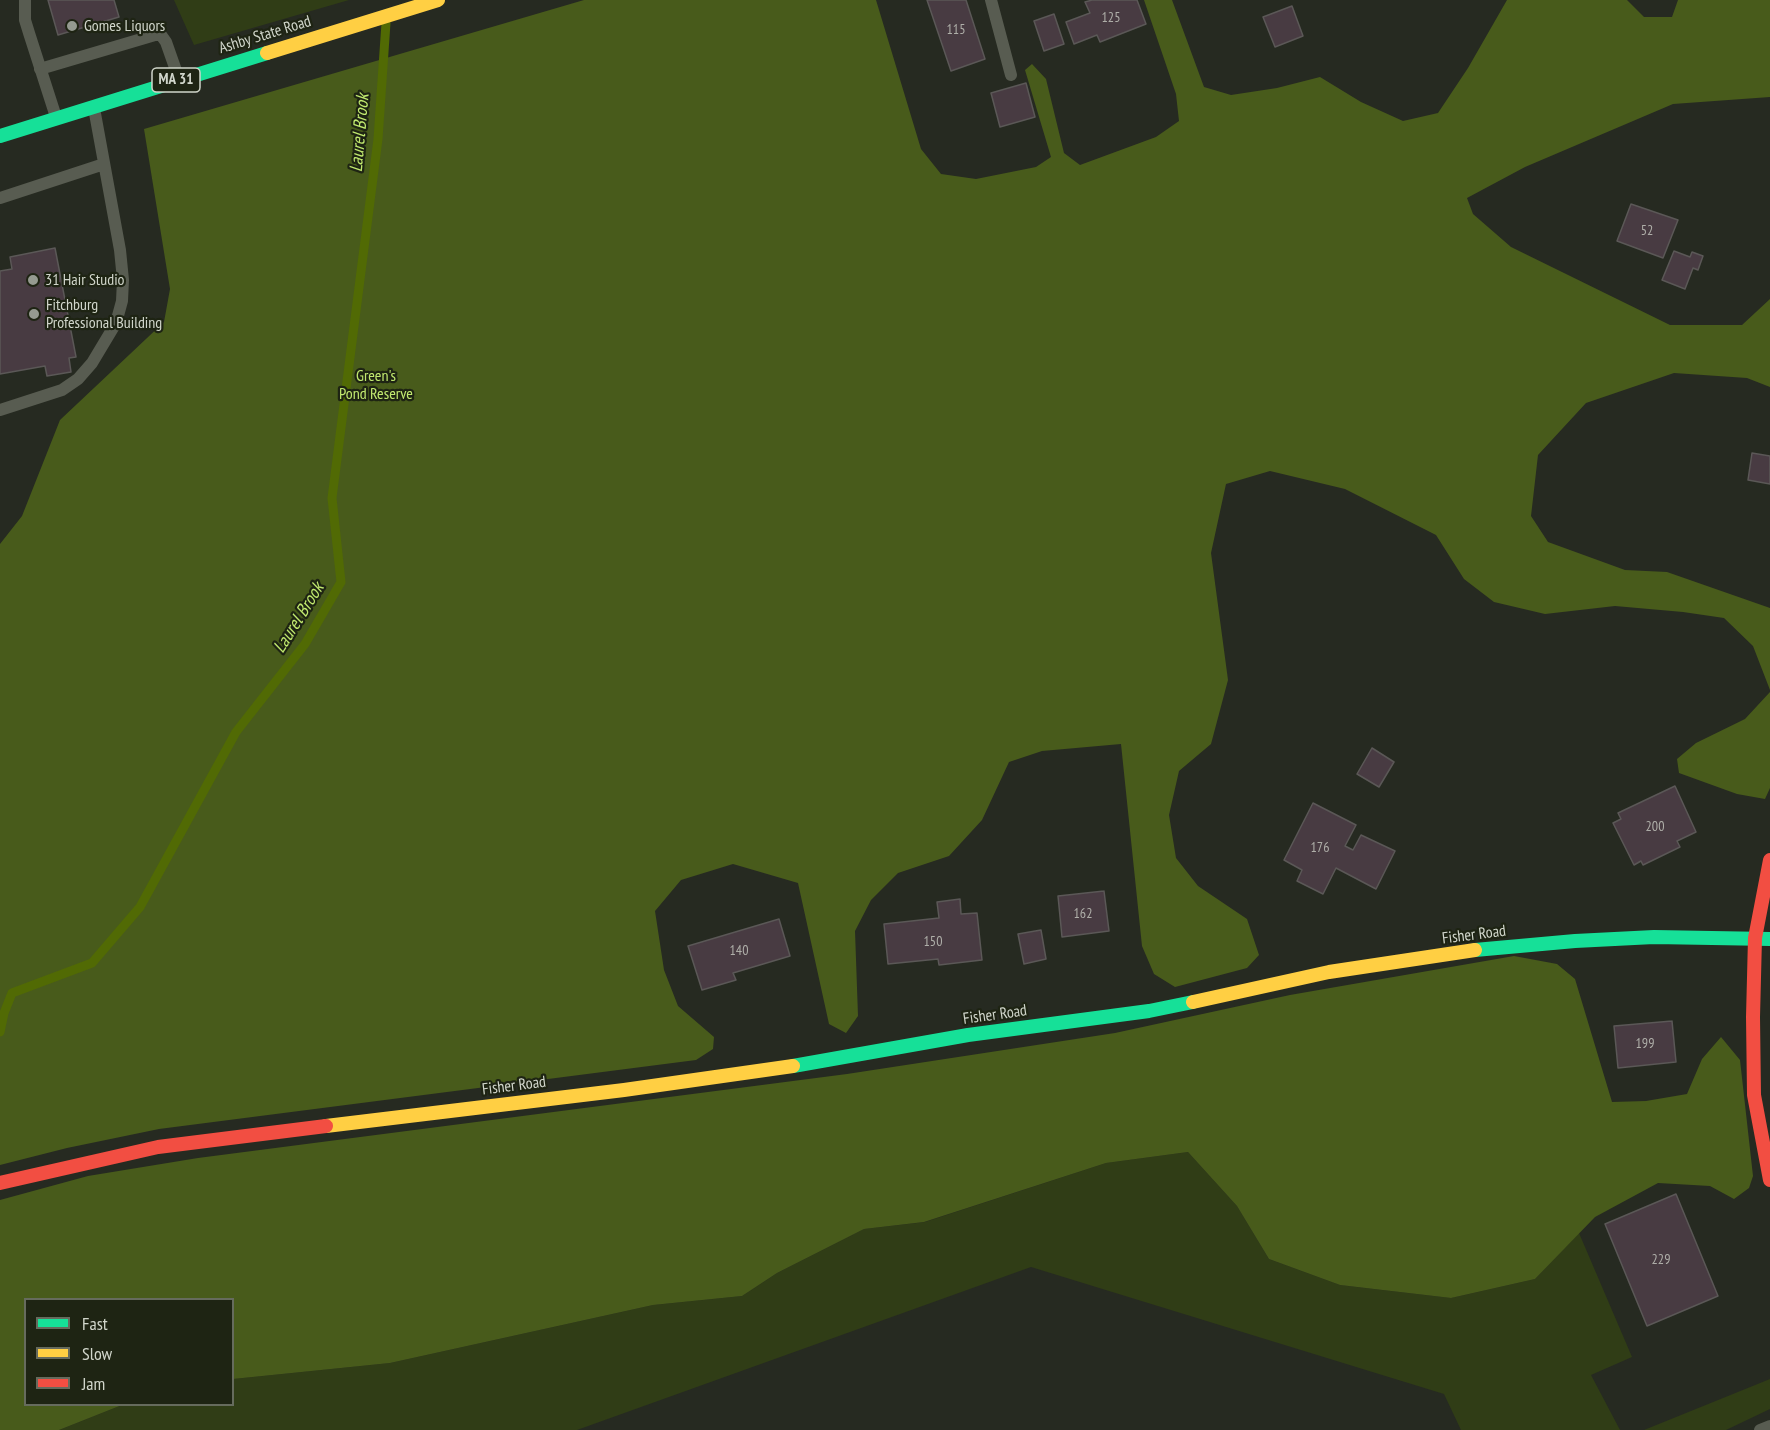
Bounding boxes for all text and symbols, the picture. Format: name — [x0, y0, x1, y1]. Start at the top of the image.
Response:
house number: 125 — [1102, 10, 1120, 26]
street label: Ashby State Road — [217, 12, 313, 58]
place label: Gomes Liquors — [84, 16, 165, 36]
marker: Gomes Liquors — [65, 19, 79, 33]
house number: 115 — [947, 22, 965, 38]
road number: MA 31 — [152, 68, 200, 92]
water label: Laurel Brook — [346, 93, 374, 173]
house number: 52 — [1641, 223, 1653, 239]
place label: 31 Hair Studio — [45, 270, 125, 290]
marker: 31 Hair Studio — [26, 273, 40, 287]
place label: Fitchburg Professional Building — [46, 295, 162, 333]
marker: Fitchburg Professional Building — [27, 307, 41, 321]
park label: Green's Pond Reserve — [339, 366, 413, 404]
water label: Laurel Brook — [269, 579, 329, 657]
house number: 200 — [1646, 819, 1664, 835]
house number: 176 — [1311, 840, 1329, 856]
house number: 162 — [1074, 906, 1092, 922]
street label: Fisher Road — [1441, 922, 1507, 948]
house number: 150 — [924, 934, 942, 950]
house number: 140 — [730, 943, 748, 959]
street label: Fisher Road — [962, 1001, 1028, 1029]
house number: 199 — [1636, 1036, 1654, 1052]
street label: Fisher Road — [481, 1073, 547, 1099]
house number: 229 — [1652, 1252, 1670, 1268]
legend — [24, 1298, 234, 1406]
text: Fast — [82, 1312, 108, 1335]
text: Slow — [82, 1342, 112, 1365]
text: Jam — [82, 1372, 105, 1395]

